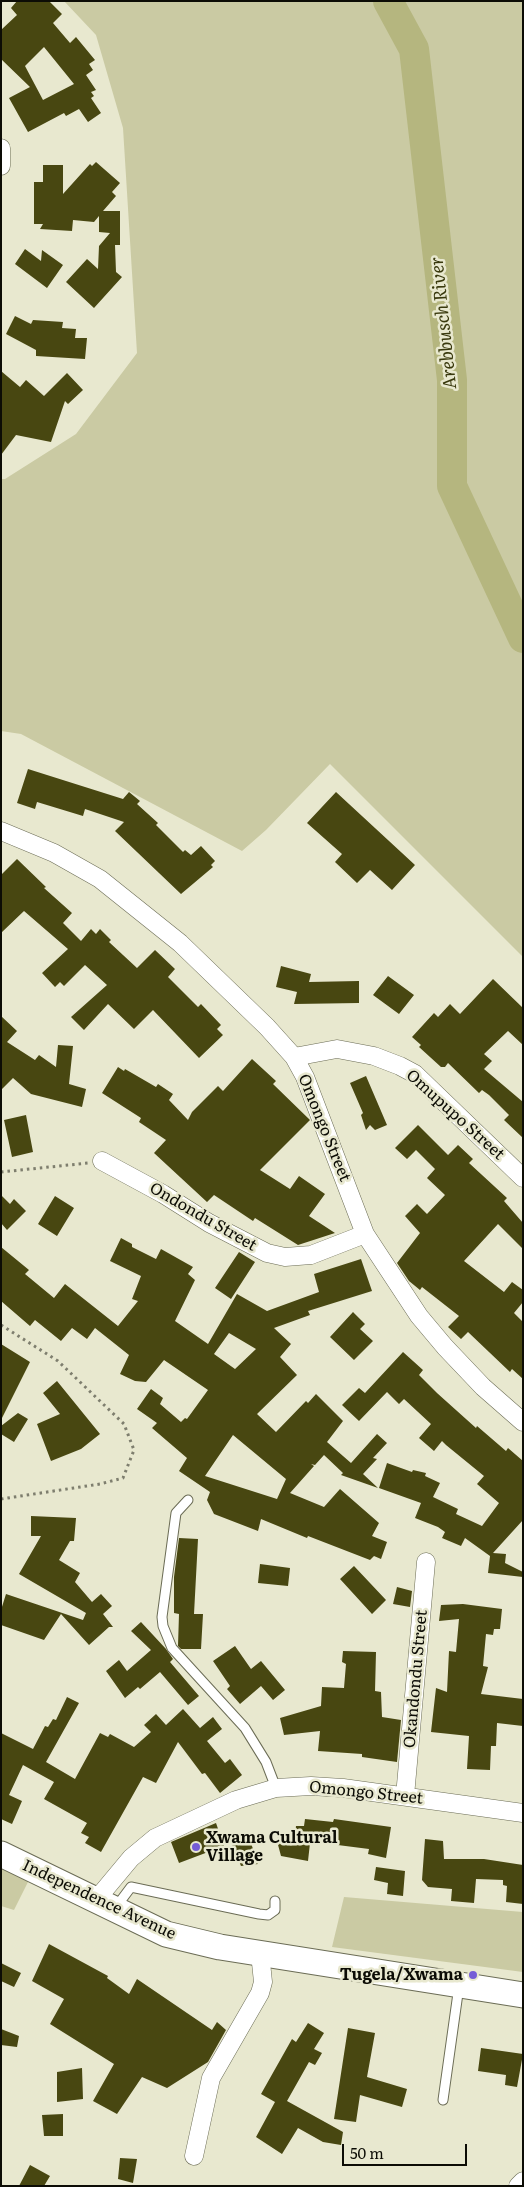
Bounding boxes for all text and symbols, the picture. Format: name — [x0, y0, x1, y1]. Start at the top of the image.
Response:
water label: Arebbusch River — [426, 256, 462, 390]
street label: Omupupo Street — [402, 1066, 508, 1164]
street label: Omongo Street — [294, 1071, 354, 1185]
street label: Ondondu Street — [146, 1179, 260, 1255]
street label: Okandondu Street — [400, 1609, 432, 1749]
street label: Omongo Street — [308, 1777, 424, 1809]
place label: Xwama Cultural Village — [206, 1828, 338, 1866]
marker: Xwama Cultural Village — [190, 1841, 202, 1853]
street label: Independence Avenue — [19, 1856, 179, 1944]
place label: Tugela/Xwama — [340, 1965, 463, 1985]
marker: Tugela/Xwama — [467, 1969, 479, 1981]
scale bar — [344, 2134, 469, 2166]
text: 50 m — [350, 2141, 384, 2164]

